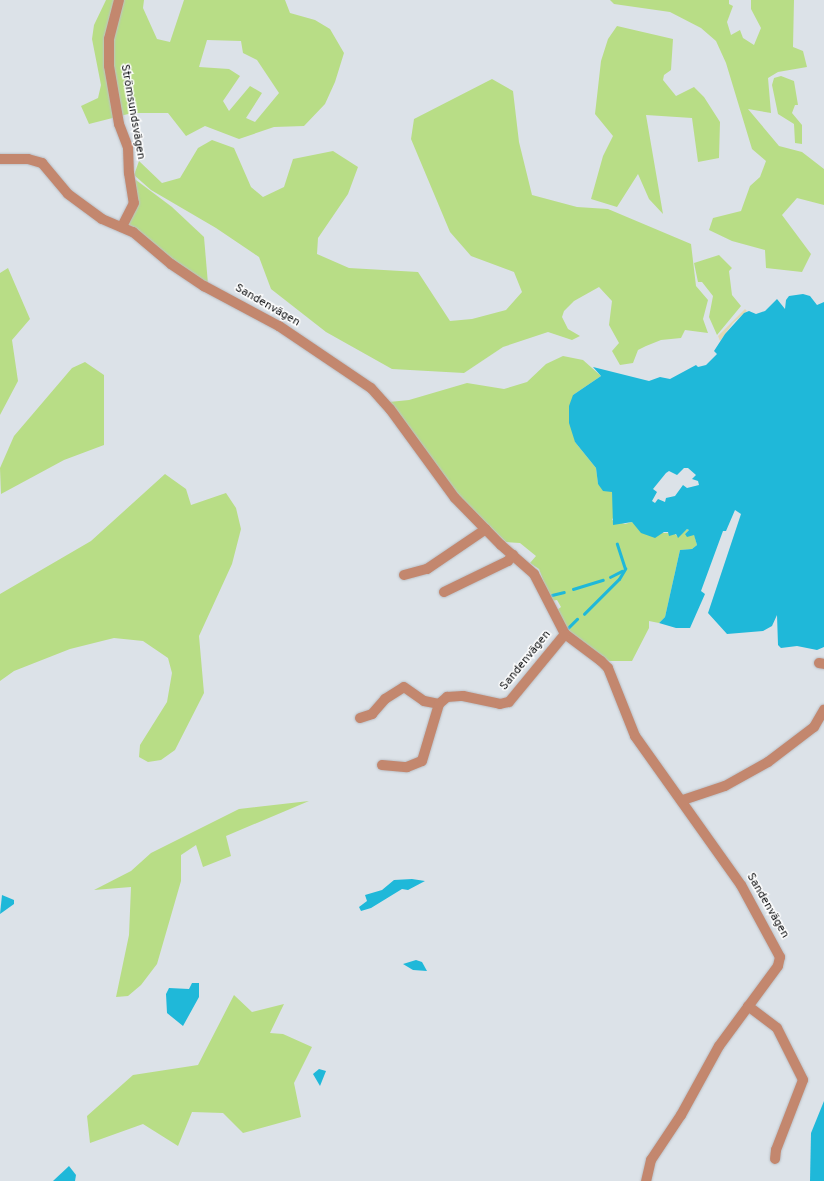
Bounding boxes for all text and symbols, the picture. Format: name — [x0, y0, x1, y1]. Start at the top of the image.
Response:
street label: Strömsundsvägen — [117, 63, 147, 161]
street label: Sandenvägen — [232, 282, 302, 330]
street label: Sandenvägen — [497, 628, 555, 694]
street label: Sandenvägen — [743, 871, 791, 941]

